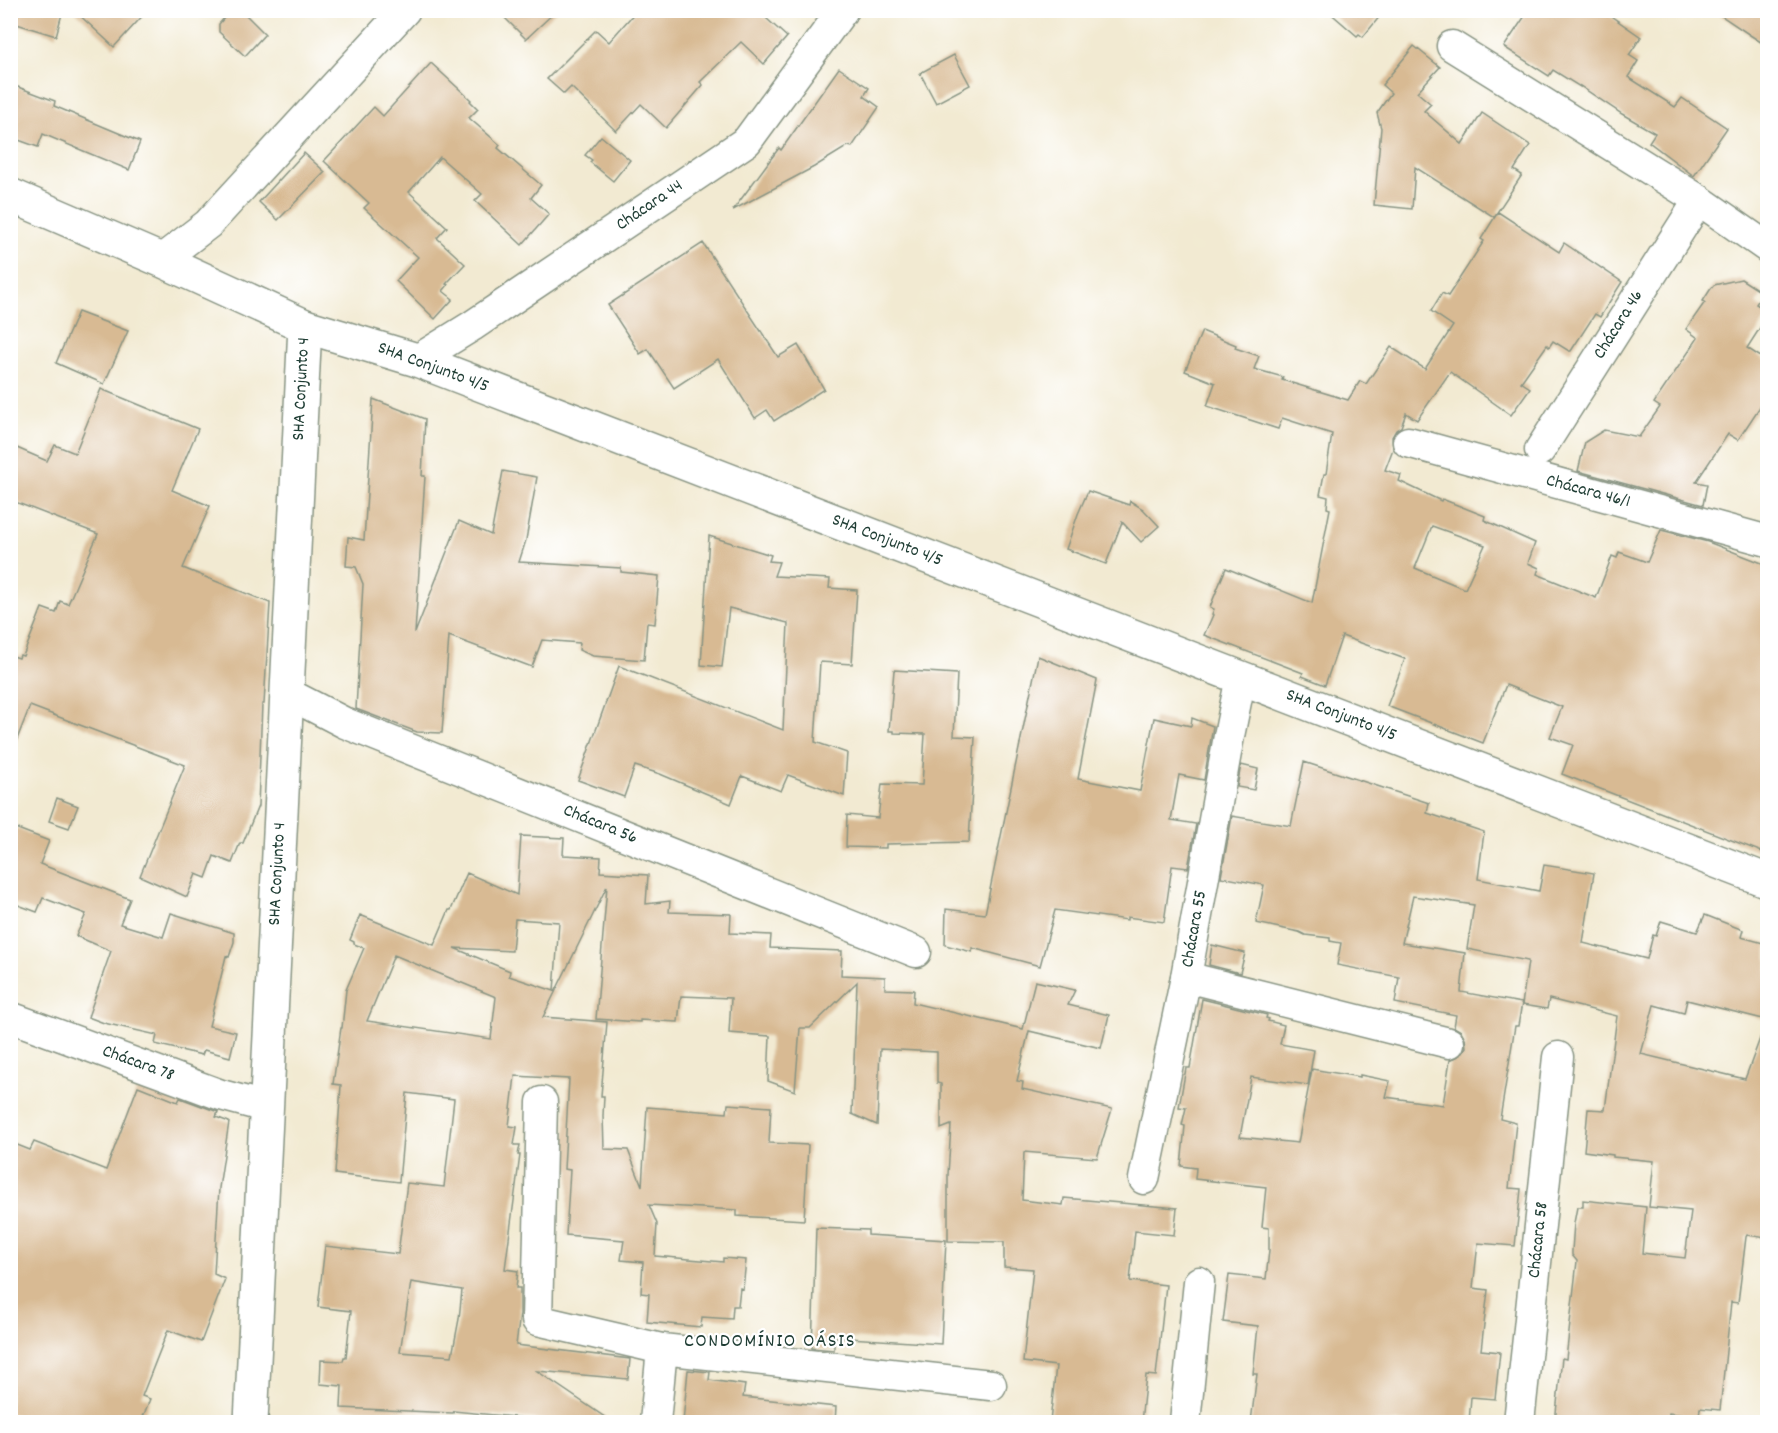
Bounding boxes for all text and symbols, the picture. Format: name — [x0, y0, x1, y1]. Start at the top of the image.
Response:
street label: Chácara 44 — [612, 174, 688, 238]
street label: Chácara 46 — [1588, 286, 1650, 364]
street label: SHA Conjunto 4/5 — [374, 336, 492, 400]
street label: SHA Conjunto 4 — [287, 337, 317, 441]
street label: Chácara 46/1 — [1543, 469, 1633, 515]
street label: SHA Conjunto 4/5 — [828, 508, 946, 574]
street label: SHA Conjunto 4/5 — [1282, 683, 1400, 749]
street label: Chácara 56 — [559, 799, 641, 851]
street label: SHA Conjunto 4 — [263, 822, 293, 926]
street label: Chácara 55 — [1176, 889, 1214, 969]
street label: Chácara 78 — [98, 1039, 178, 1089]
street label: Chácara 58 — [1523, 1201, 1555, 1279]
district label: CONDOMÍNIO OÁSIS — [684, 1328, 856, 1356]

